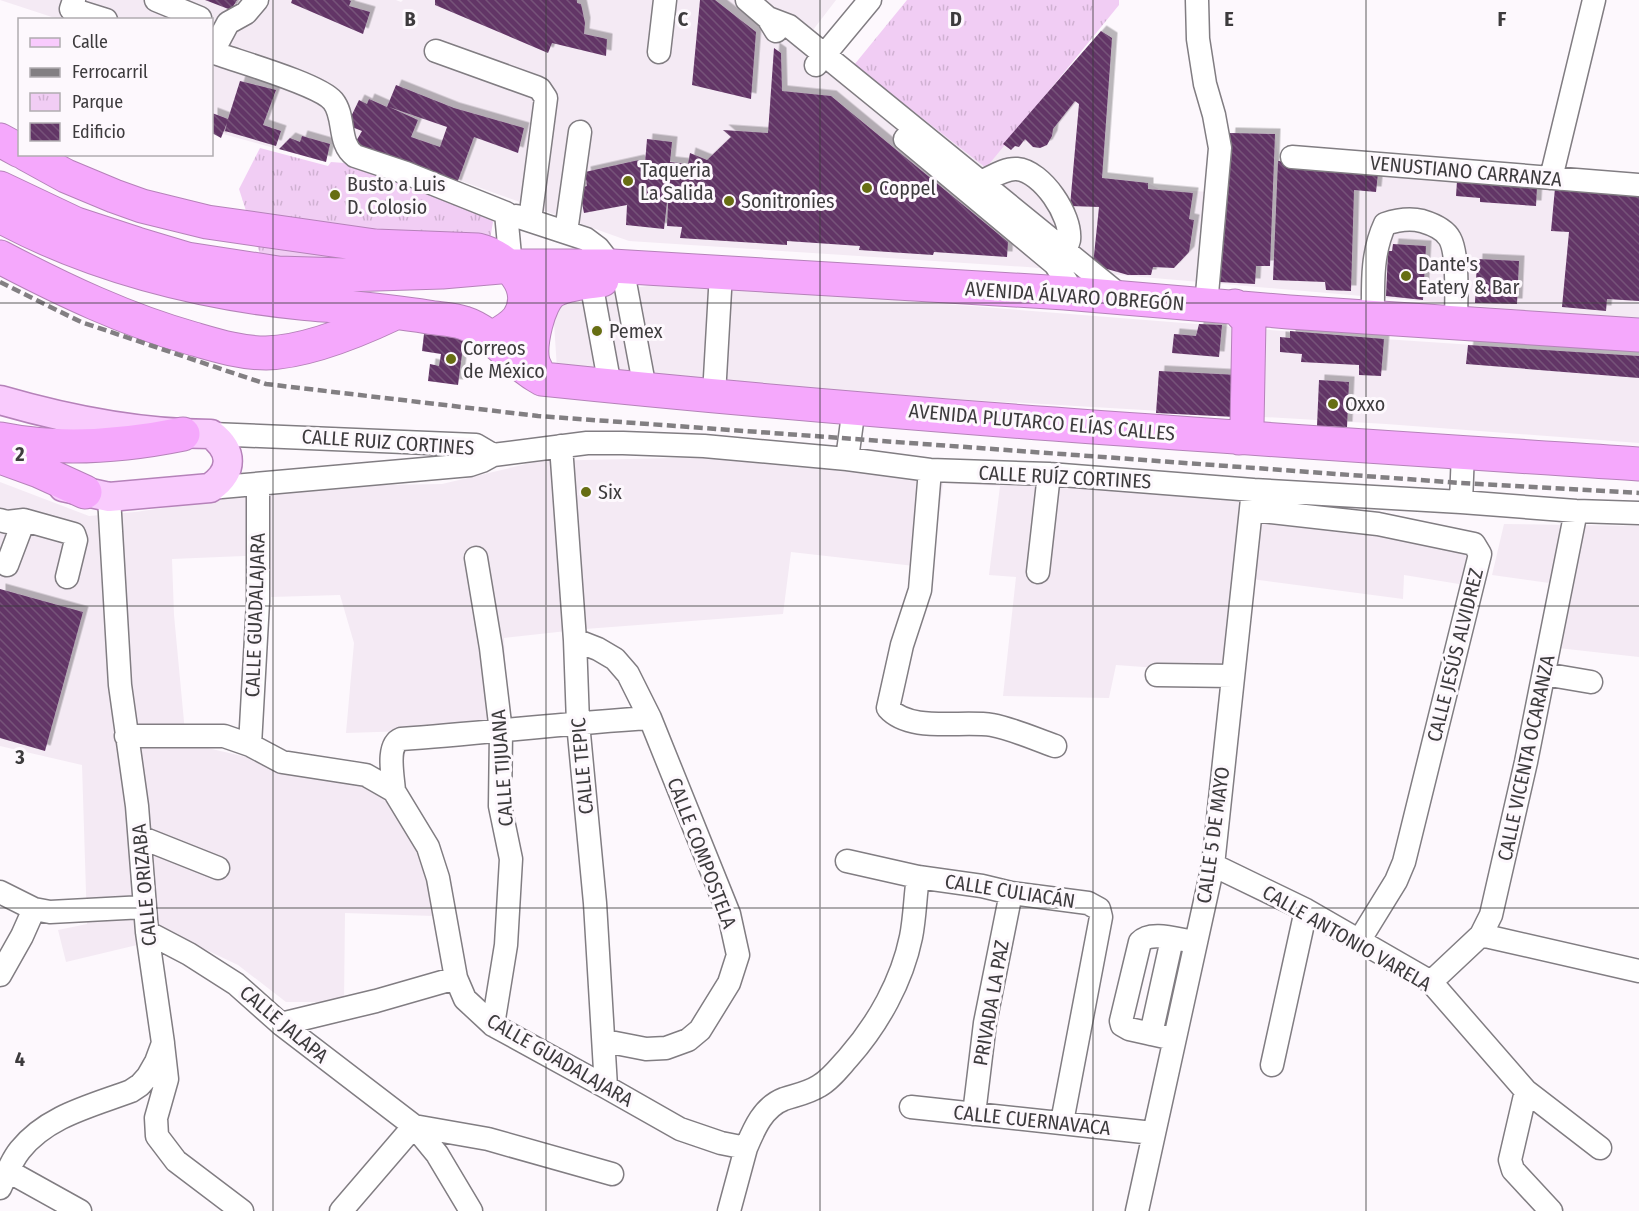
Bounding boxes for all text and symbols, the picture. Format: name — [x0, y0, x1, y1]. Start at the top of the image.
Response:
text: B — [404, 7, 416, 31]
text: C — [678, 7, 689, 31]
text: D — [950, 7, 962, 31]
text: E — [1224, 7, 1234, 31]
text: F — [1498, 7, 1507, 31]
legend — [18, 18, 213, 156]
text: Calle — [72, 31, 108, 53]
text: Ferrocarril — [72, 61, 148, 83]
text: Parque — [72, 91, 123, 113]
text: Edificio — [72, 121, 125, 143]
street label: VENUSTIANO CARRANZA — [1369, 151, 1563, 191]
place label: Taqueria La Salida — [640, 158, 714, 205]
place label: Busto a Luis D. Colosio — [347, 172, 446, 219]
marker: Taqueria La Salida — [621, 174, 635, 188]
place label: Coppel — [879, 176, 936, 200]
marker: Coppel — [860, 181, 874, 195]
marker: Busto a Luis D. Colosio — [328, 188, 342, 202]
place label: Sonitronies — [741, 189, 835, 213]
marker: Sonitronies — [722, 194, 736, 208]
place label: Dante's Eatery & Bar — [1418, 252, 1519, 299]
marker: Dante's Eatery & Bar — [1399, 269, 1413, 283]
street label: AVENIDA ÁLVARO OBREGÓN — [964, 276, 1186, 316]
place label: Pemex — [609, 319, 663, 343]
marker: Pemex — [590, 324, 604, 338]
place label: Correos de México — [463, 336, 545, 383]
marker: Correos de México — [444, 352, 458, 366]
place label: Oxxo — [1345, 392, 1385, 416]
marker: Oxxo — [1326, 397, 1340, 411]
street label: AVENIDA PLUTARCO ELÍAS CALLES — [908, 398, 1176, 446]
street label: CALLE RUIZ CORTINES — [301, 424, 475, 460]
text: 2 — [14, 442, 25, 466]
street label: CALLE RUÍZ CORTINES — [978, 460, 1152, 494]
place label: Six — [598, 480, 622, 504]
marker: Six — [579, 485, 593, 499]
street label: CALLE GUADALAJARA — [240, 532, 270, 698]
street label: CALLE JESÚS ALVIDREZ — [1422, 566, 1488, 744]
street label: CALLE VICENTA OCARANZA — [1492, 652, 1560, 863]
street label: CALLE TIJUANA — [486, 708, 518, 827]
street label: CALLE TEPIC — [566, 717, 598, 815]
text: 3 — [14, 745, 25, 769]
street label: CALLE 5 DE MAYO — [1192, 765, 1234, 905]
street label: CALLE COMPOSTELA — [662, 774, 742, 932]
street label: CALLE ORIZABA — [127, 822, 161, 947]
street label: CALLE CULIACÁN — [943, 869, 1077, 913]
street label: CALLE ANTONIO VARELA — [1258, 880, 1436, 996]
street label: PRIVADA LA PAZ — [968, 938, 1014, 1068]
street label: CALLE JALAPA — [235, 980, 333, 1068]
street label: CALLE GUADALAJARA — [483, 1008, 638, 1112]
text: 4 — [15, 1047, 25, 1071]
street label: CALLE CUERNAVACA — [952, 1100, 1112, 1140]

